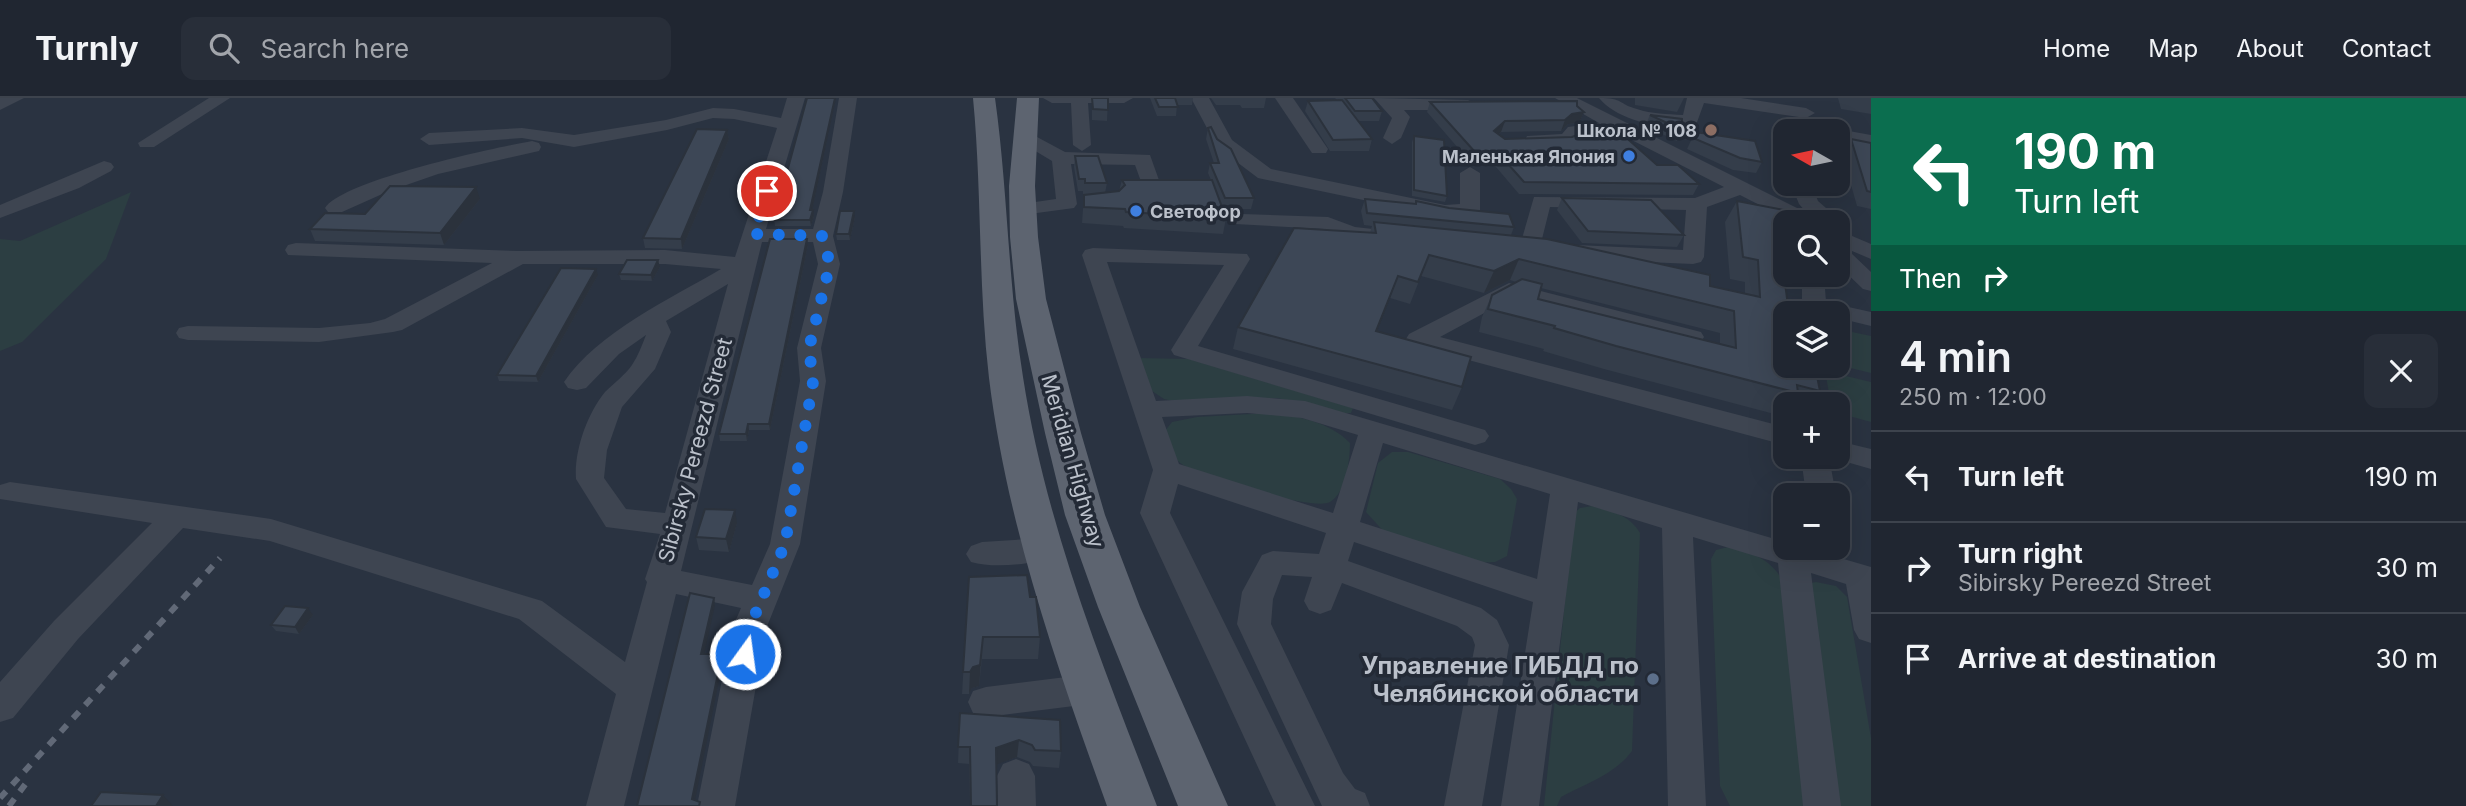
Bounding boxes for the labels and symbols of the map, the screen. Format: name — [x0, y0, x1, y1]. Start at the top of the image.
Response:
north arrow — [1773, 119, 1850, 196]
place label: Школа № 108 — [1577, 120, 1697, 141]
marker: Школа № 108 — [1703, 122, 1719, 138]
place label: Маленькая Япония — [1442, 146, 1615, 167]
marker: Маленькая Япония — [1621, 148, 1637, 164]
pin — [737, 161, 797, 221]
place label: Светофор — [1150, 201, 1241, 222]
marker: Светофор — [1128, 203, 1144, 219]
street label: Sibirsky Pereezd Street — [653, 335, 737, 565]
street label: Meridian Highway — [1036, 371, 1110, 551]
position arrow — [708, 617, 782, 691]
place label: Управление ГИБДД по Челябинской области — [1362, 651, 1639, 708]
marker: Управление ГИБДД по Челябинской области — [1645, 671, 1661, 687]

